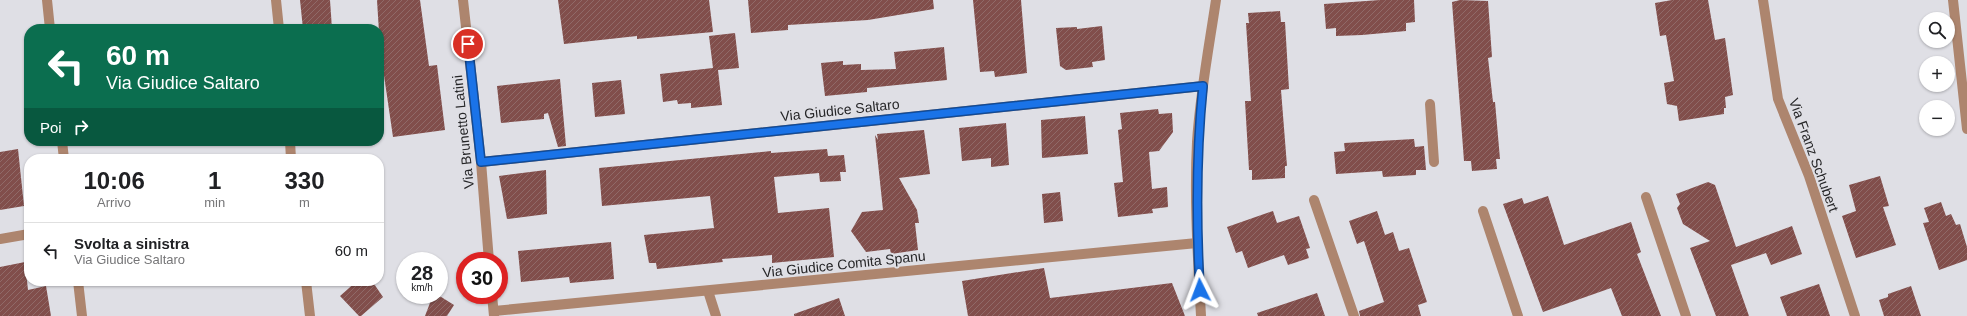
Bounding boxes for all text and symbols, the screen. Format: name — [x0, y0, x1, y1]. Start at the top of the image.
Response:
map controls — [1919, 12, 1955, 136]
button: search — [1919, 12, 1955, 48]
pin — [451, 27, 485, 61]
icon: arrive — [457, 33, 479, 55]
icon: left — [40, 40, 92, 92]
text: 60 m — [106, 40, 170, 71]
button: + — [1919, 56, 1955, 92]
text: Via Giudice Saltaro — [106, 73, 260, 93]
street label: Via Brunetto Latini — [449, 74, 477, 190]
street label: Via Giudice Saltaro — [780, 96, 901, 124]
street label: Via Franz Schubert — [1786, 96, 1842, 214]
button: − — [1919, 100, 1955, 136]
icon: right — [70, 116, 92, 138]
text: Poi — [40, 119, 62, 136]
text: 10:06 — [83, 167, 145, 194]
text: 1 — [208, 167, 221, 194]
text: 330 — [285, 167, 325, 194]
text: Arrivo — [97, 195, 131, 210]
text: min — [204, 195, 225, 210]
text: m — [299, 195, 310, 210]
text: Svolta a sinistra — [74, 235, 189, 252]
icon: left — [40, 240, 62, 262]
text: 60 m — [335, 242, 368, 259]
street label: Via Giudice Comita Spanu — [762, 247, 926, 281]
text: Via Giudice Saltaro — [74, 252, 185, 267]
speed limit sign: 30 — [456, 252, 508, 304]
text: 28 — [411, 262, 433, 284]
position arrow — [1179, 269, 1221, 311]
text: km/h — [411, 282, 433, 293]

